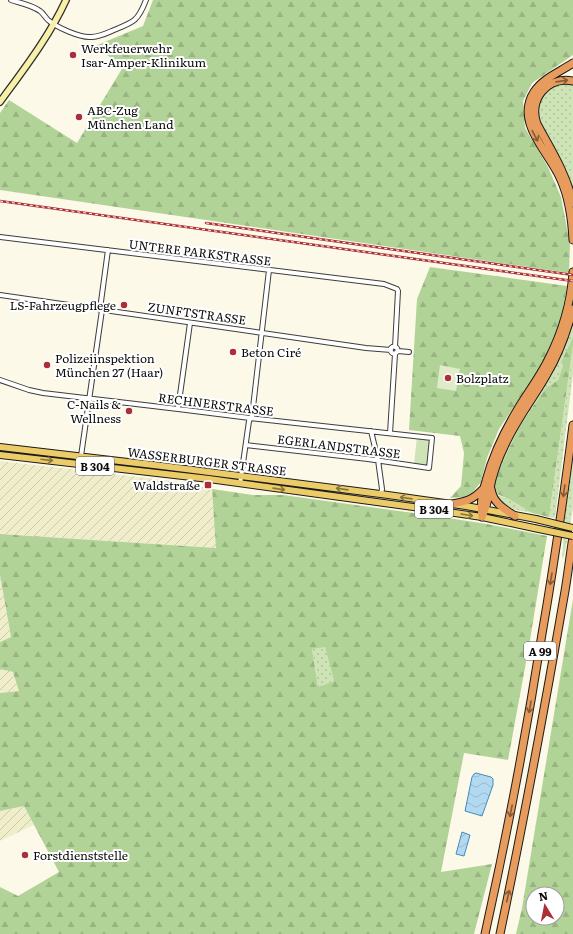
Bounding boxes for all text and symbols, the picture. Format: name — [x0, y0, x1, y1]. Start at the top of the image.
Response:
place label: Werkfeuerwehr Isar-Amper-Klinikum — [81, 39, 207, 71]
marker: Werkfeuerwehr Isar-Amper-Klinikum — [68, 50, 78, 60]
one-way arrow — [555, 77, 568, 85]
place label: ABC-Zug München Land — [87, 101, 174, 133]
marker: ABC-Zug München Land — [74, 112, 84, 122]
one-way arrow — [532, 129, 540, 141]
street label: UNTERE PARKSTRASSE — [128, 234, 273, 270]
place label: LS-Fahrzeugpflege — [10, 296, 116, 314]
street label: ZUNFTSTRASSE — [147, 297, 248, 329]
marker: LS-Fahrzeugpflege — [119, 300, 129, 310]
place label: Beton Ciré — [241, 343, 301, 361]
marker: Beton Ciré — [228, 347, 238, 357]
place label: Polizeiinspektion München 27 (Haar) — [55, 349, 163, 381]
marker: Polizeiinspektion München 27 (Haar) — [42, 360, 52, 370]
place label: Bolzplatz — [456, 369, 509, 387]
marker: Bolzplatz — [443, 373, 453, 383]
street label: RECHNERSTRASSE — [157, 388, 275, 420]
place label: C-Nails & Wellness — [67, 395, 122, 427]
marker: C-Nails & Wellness — [124, 406, 134, 416]
street label: EGERLANDSTRASSE — [276, 430, 402, 463]
street label: WASSERBURGER STRASSE — [126, 442, 288, 480]
one-way arrow — [40, 456, 53, 464]
road number: B 304 — [76, 457, 114, 475]
place label: Waldstraße — [133, 476, 200, 494]
marker: Waldstraße — [203, 480, 213, 490]
one-way arrow — [560, 484, 568, 497]
one-way arrow — [272, 485, 285, 493]
one-way arrow — [336, 485, 349, 493]
one-way arrow — [399, 494, 412, 502]
road number: B 304 — [415, 500, 453, 518]
one-way arrow — [460, 511, 473, 519]
one-way arrow — [547, 572, 555, 585]
road number: A 99 — [524, 642, 556, 660]
one-way arrow — [526, 700, 534, 713]
one-way arrow — [506, 804, 514, 817]
place label: Forstdienststelle — [33, 846, 128, 864]
marker: Forstdienststelle — [20, 850, 30, 860]
north arrow — [525, 886, 565, 926]
text: N — [537, 886, 549, 904]
one-way arrow — [504, 890, 512, 903]

